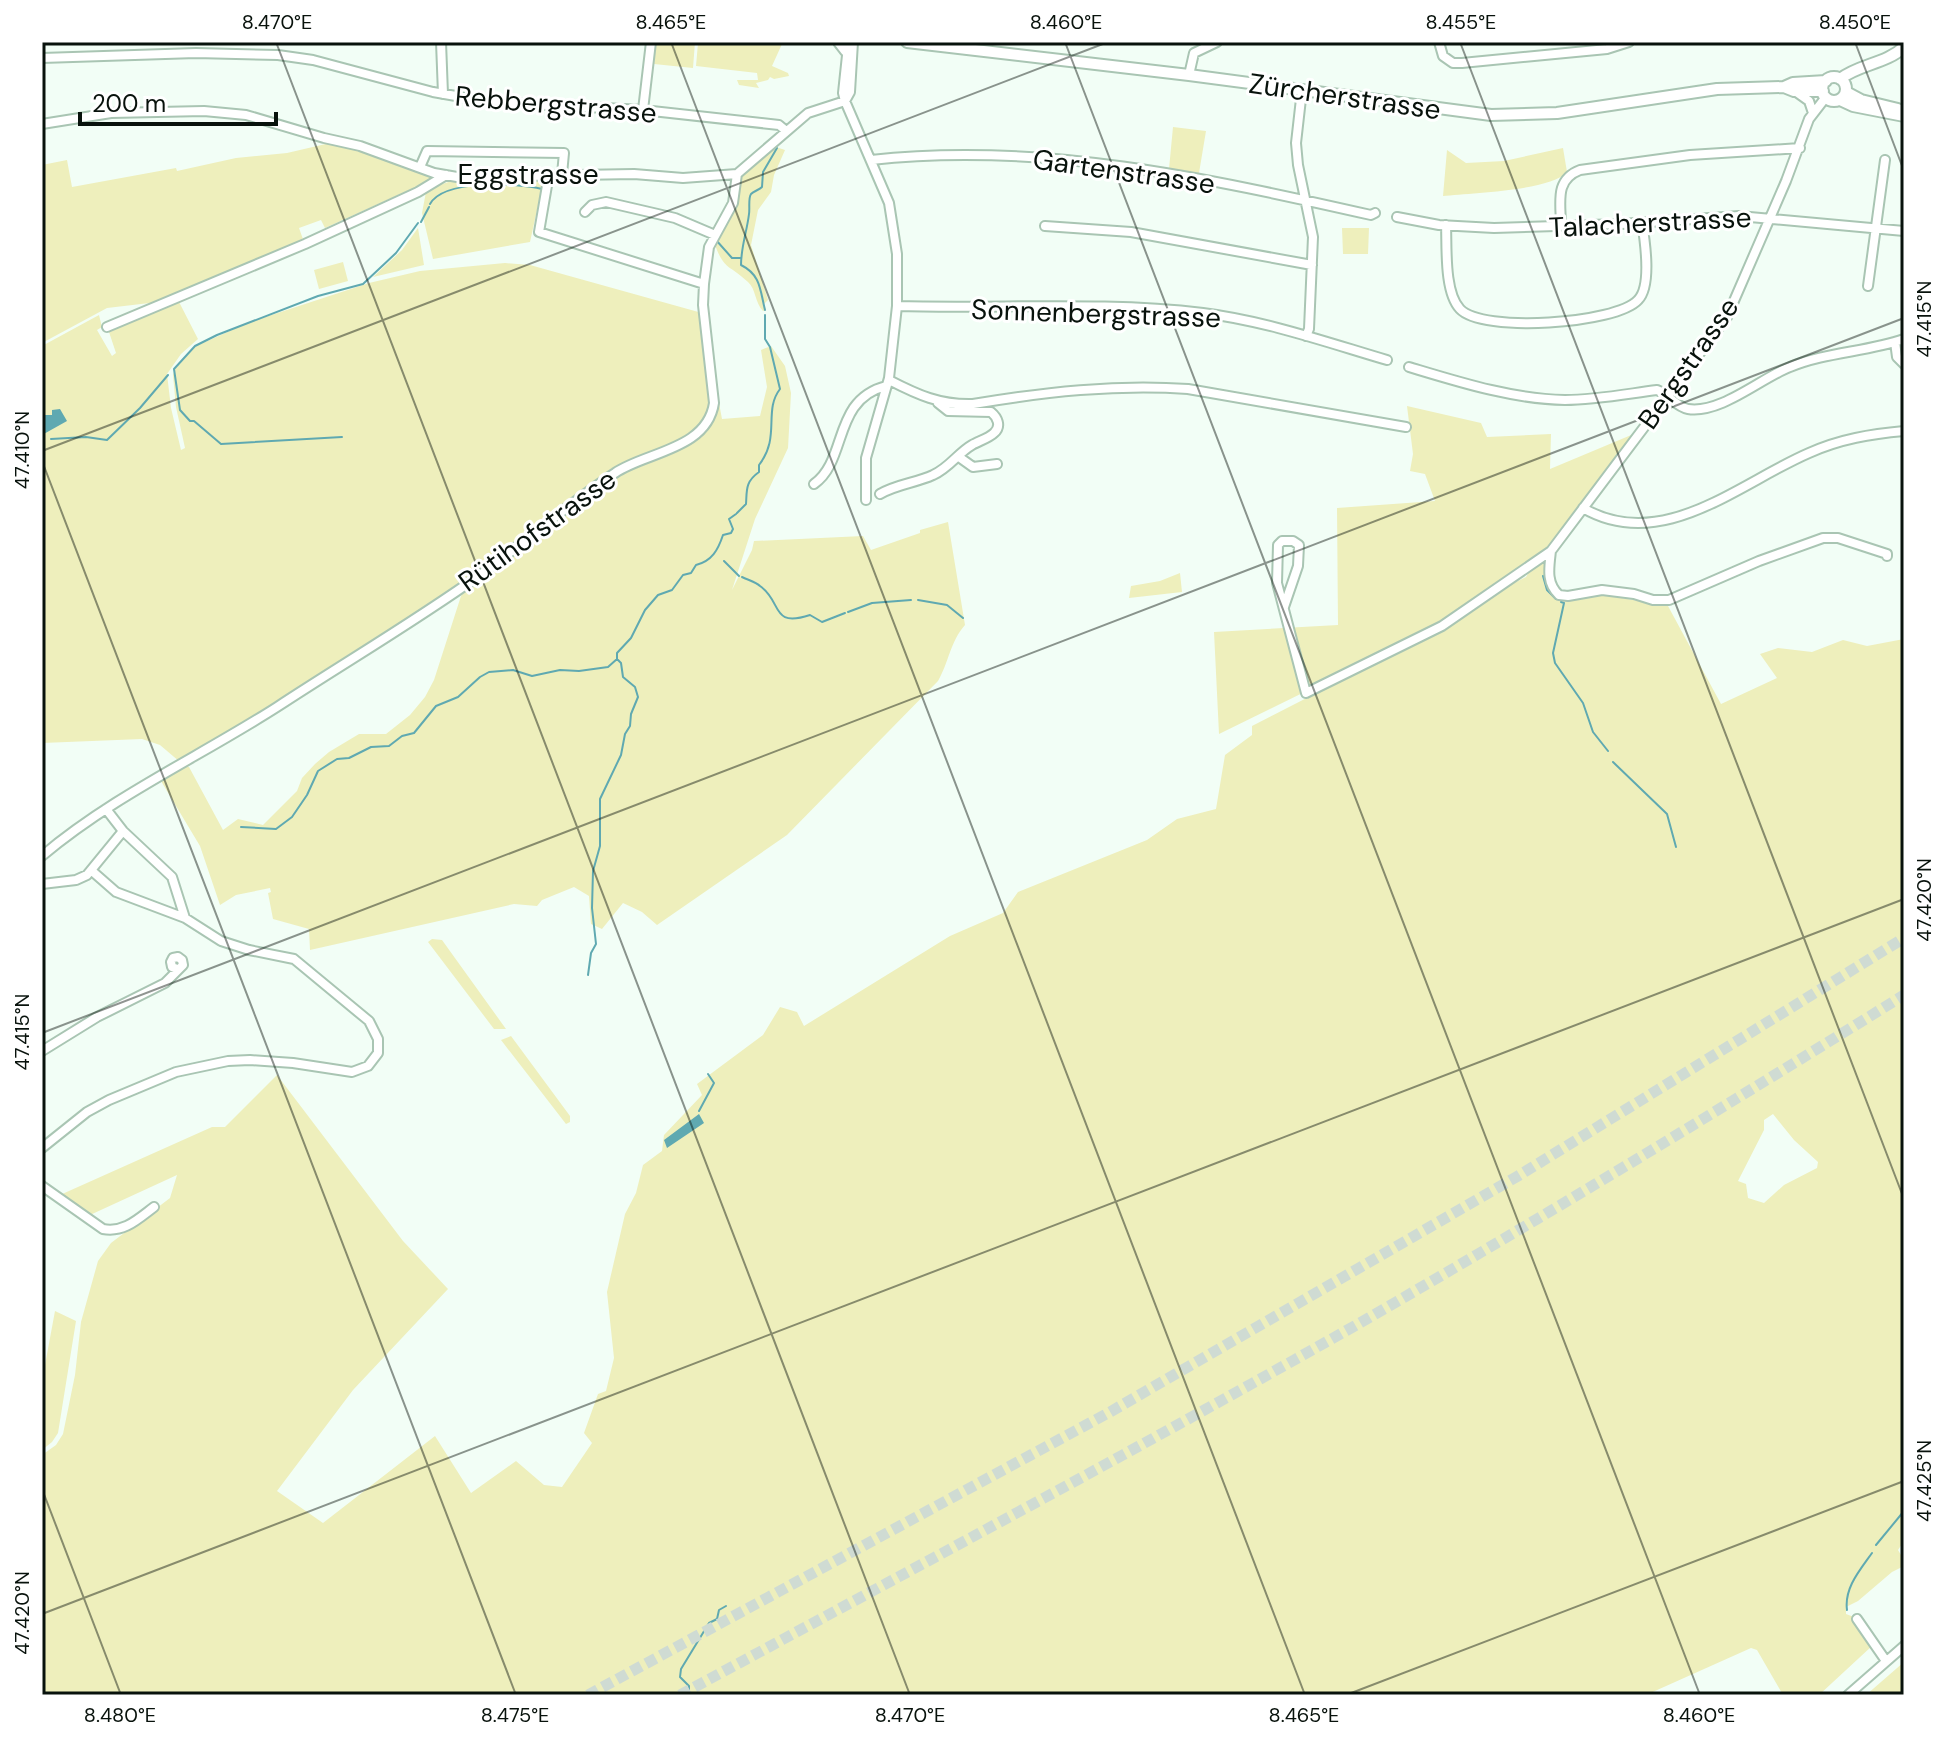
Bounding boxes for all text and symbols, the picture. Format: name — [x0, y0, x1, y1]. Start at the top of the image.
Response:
text: 8.470°E — [242, 9, 312, 35]
text: 8.465°E — [636, 9, 706, 35]
text: 8.460°E — [1030, 9, 1102, 35]
text: 8.455°E — [1426, 9, 1496, 35]
text: 8.450°E — [1819, 9, 1891, 35]
street label: Zürcherstrasse — [1247, 65, 1443, 128]
scale bar — [80, 76, 276, 126]
street label: Rebbergstrasse — [454, 77, 658, 132]
text: 200 m — [92, 88, 166, 119]
street label: Gartenstrasse — [1031, 140, 1217, 203]
street label: Eggstrasse — [457, 156, 599, 193]
street label: Talacherstrasse — [1548, 199, 1752, 246]
text: 47.415°N — [1911, 281, 1937, 357]
street label: Bergstrasse — [1630, 290, 1747, 436]
street label: Sonnenbergstrasse — [970, 291, 1222, 336]
text: 47.410°N — [9, 411, 35, 489]
street label: Rütihofstrasse — [451, 461, 623, 600]
text: 47.420°N — [1911, 858, 1937, 942]
text: 47.415°N — [9, 994, 35, 1070]
text: 47.425°N — [1911, 1440, 1937, 1522]
text: 47.420°N — [9, 1571, 35, 1655]
text: 8.480°E — [84, 1702, 156, 1728]
text: 8.475°E — [481, 1702, 549, 1728]
text: 8.470°E — [875, 1702, 945, 1728]
text: 8.465°E — [1269, 1702, 1339, 1728]
text: 8.460°E — [1663, 1702, 1735, 1728]

